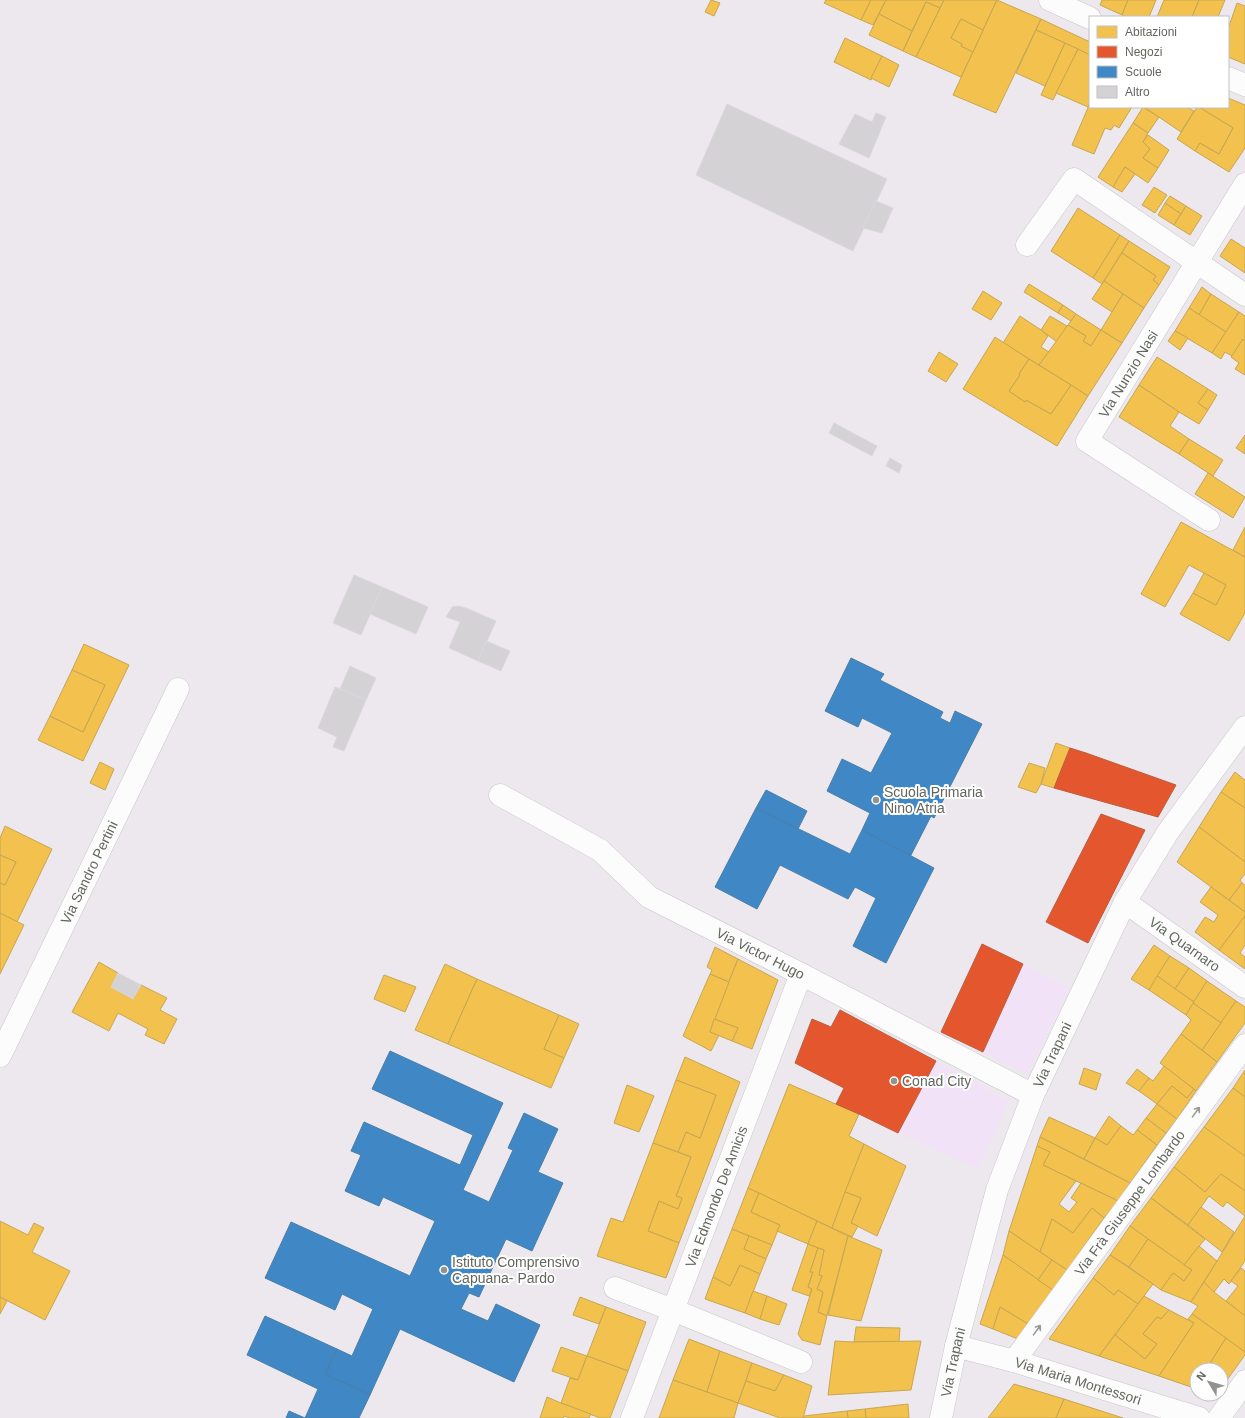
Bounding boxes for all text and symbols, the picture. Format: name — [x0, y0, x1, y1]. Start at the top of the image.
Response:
legend — [1089, 16, 1229, 108]
text: Abitazioni — [1125, 25, 1177, 39]
text: Negozi — [1125, 45, 1162, 59]
text: Scuole — [1125, 65, 1162, 79]
text: Altro — [1125, 85, 1150, 99]
street label: Via Nunzio Nasi — [1095, 327, 1161, 421]
place label: Scuola Primaria Nino Atria — [884, 784, 983, 816]
marker: Scuola Primaria Nino Atria — [871, 795, 881, 805]
street label: Via Sandro Pertini — [57, 818, 121, 927]
street label: Via Quarnaro — [1146, 914, 1223, 975]
street label: Via Victor Hugo — [714, 924, 807, 983]
street label: Via Trapani — [1030, 1019, 1075, 1090]
place label: Conad City — [902, 1073, 971, 1089]
marker: Conad City — [889, 1076, 899, 1086]
one-way arrow — [1192, 1106, 1200, 1117]
street label: Via Edmondo De Amicis — [682, 1124, 750, 1269]
street label: Via Frà Giuseppe Lombardo — [1071, 1127, 1188, 1278]
place label: Istituto Comprensivo Capuana- Pardo — [452, 1254, 580, 1286]
marker: Istituto Comprensivo Capuana- Pardo — [439, 1265, 449, 1275]
one-way arrow — [1033, 1324, 1041, 1335]
street label: Via Trapani — [938, 1326, 969, 1398]
street label: Via Maria Montessori — [1013, 1354, 1143, 1408]
north arrow — [1189, 1362, 1229, 1402]
text: N — [1194, 1369, 1208, 1383]

